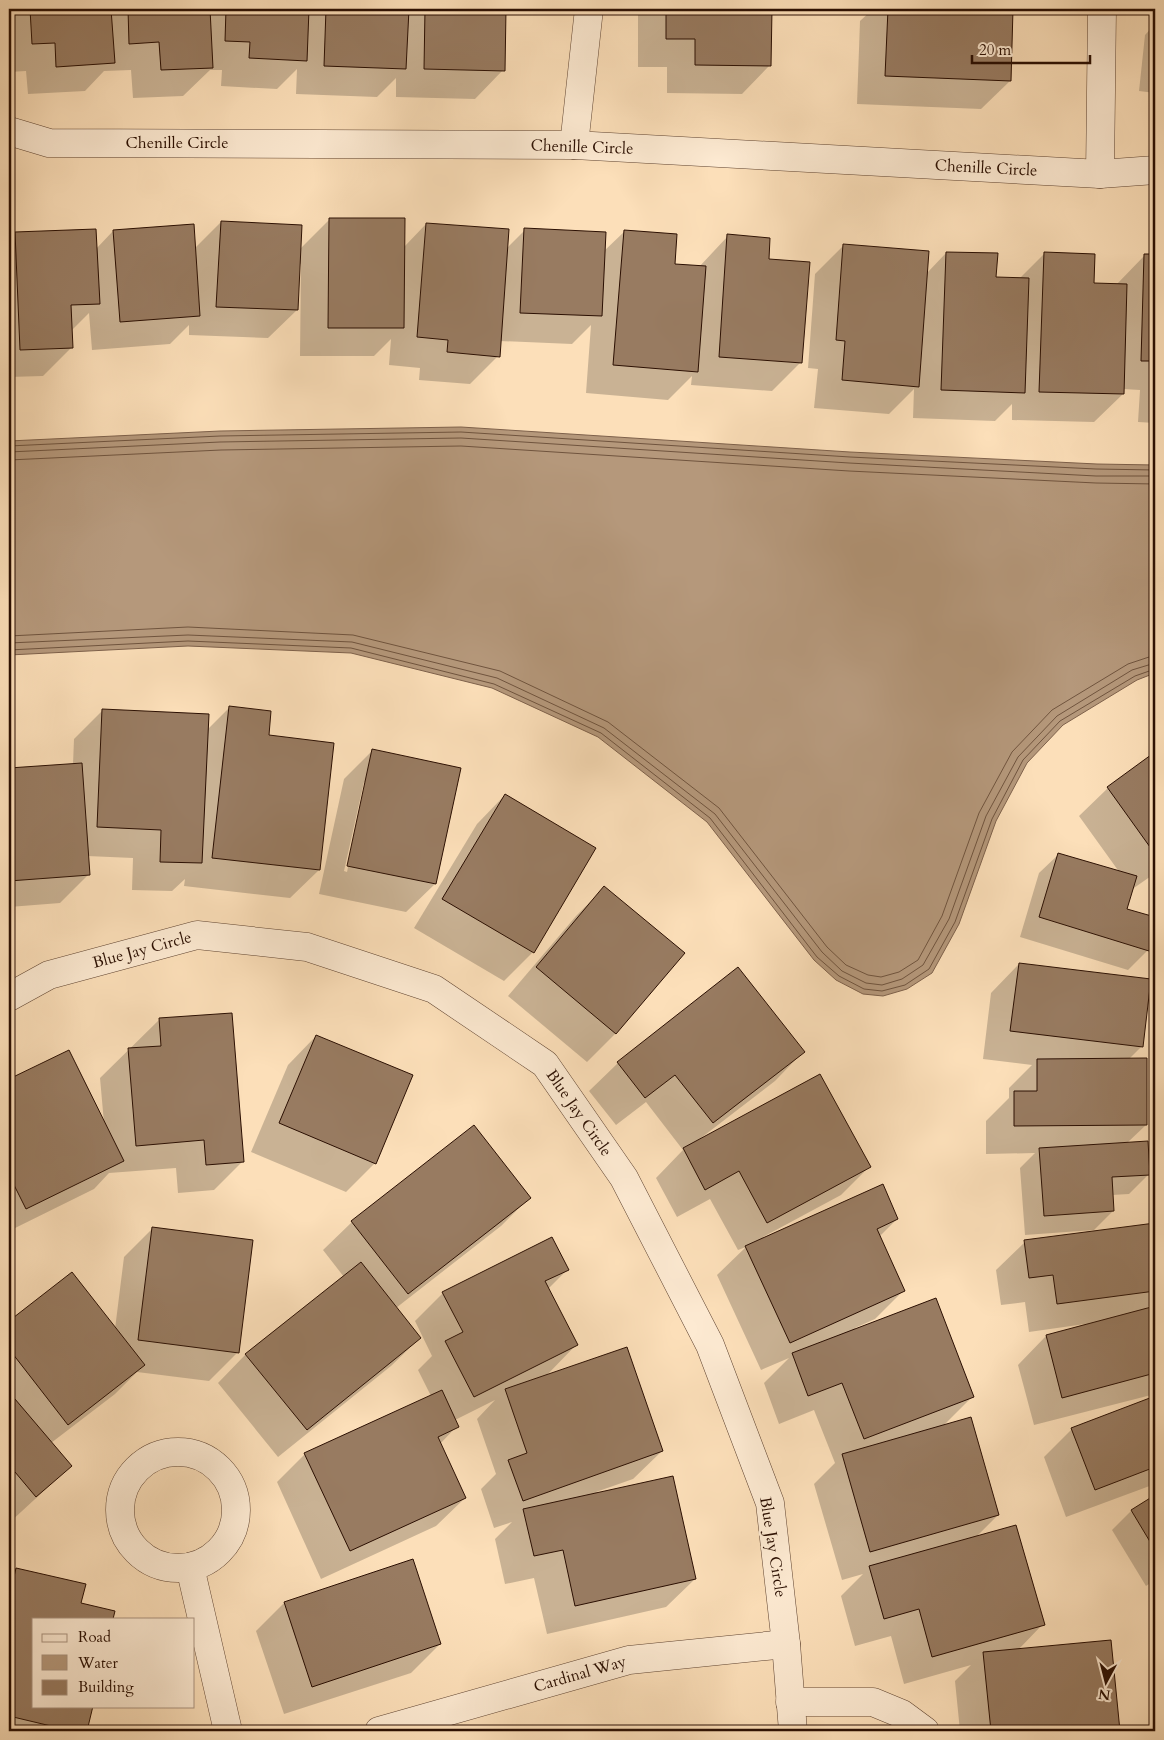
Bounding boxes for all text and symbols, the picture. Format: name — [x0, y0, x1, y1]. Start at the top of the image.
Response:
scale bar — [972, 32, 1089, 64]
text: 20 m — [979, 40, 1011, 60]
street label: Chenille Circle — [126, 132, 228, 154]
street label: Chenille Circle — [530, 134, 634, 160]
street label: Chenille Circle — [934, 154, 1038, 182]
street label: Blue Jay Circle — [90, 926, 194, 974]
street label: Blue Jay Circle — [541, 1065, 617, 1161]
street label: Blue Jay Circle — [754, 1495, 792, 1599]
legend — [32, 1618, 195, 1708]
text: Road — [78, 1627, 111, 1647]
street label: Cardinal Way — [531, 1650, 629, 1698]
text: Water — [77, 1653, 119, 1673]
north arrow — [1082, 1658, 1132, 1708]
text: Building — [78, 1677, 134, 1697]
text: N — [1097, 1684, 1112, 1705]

